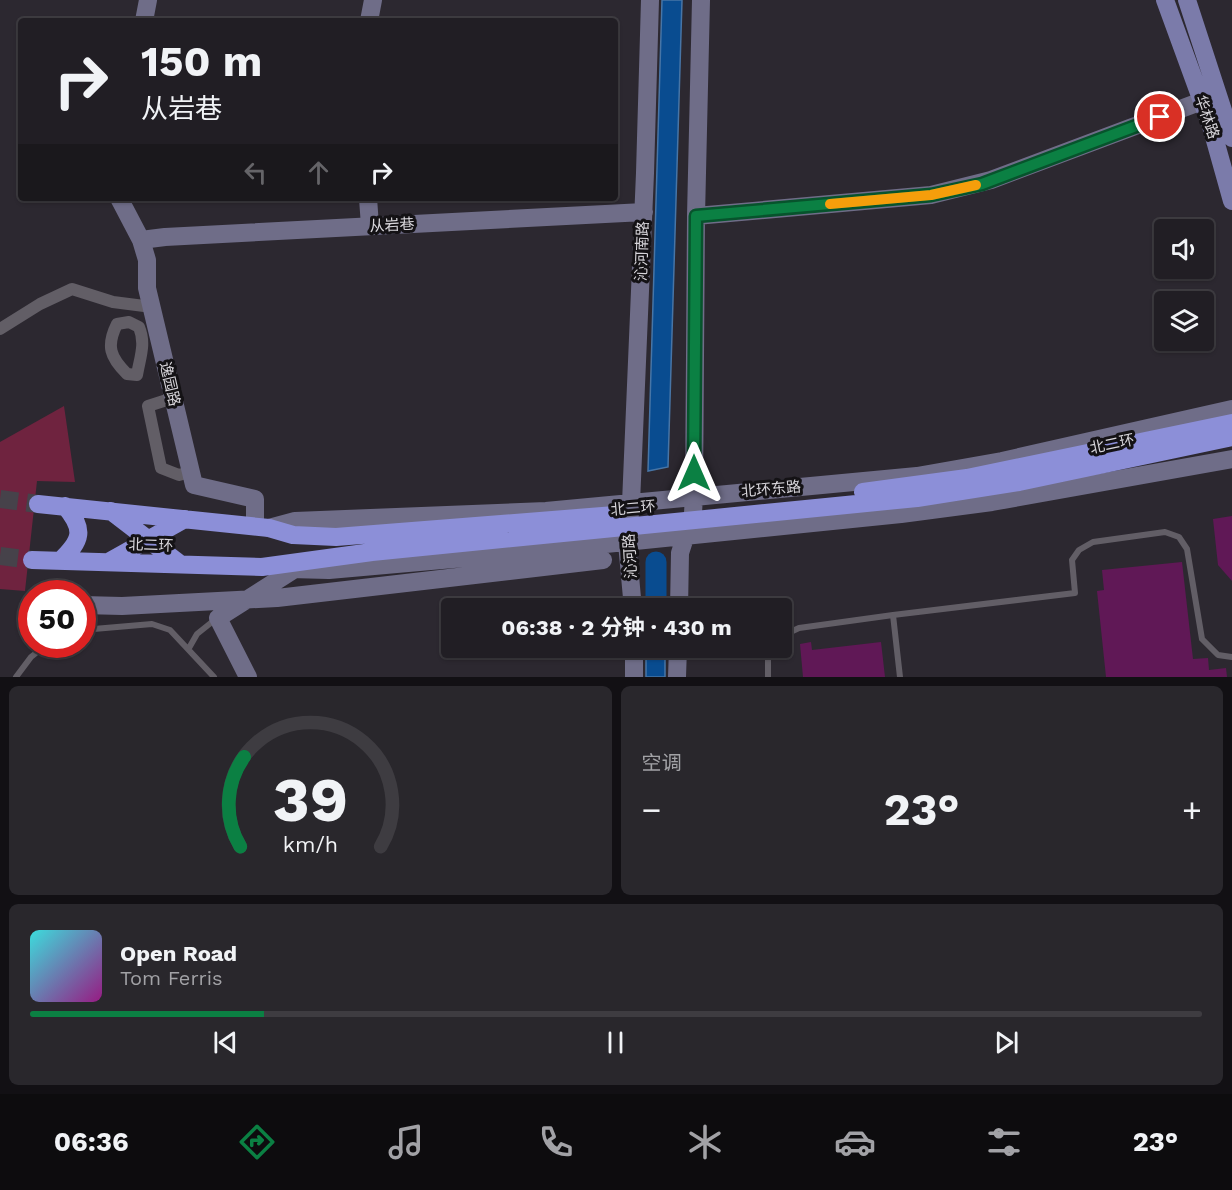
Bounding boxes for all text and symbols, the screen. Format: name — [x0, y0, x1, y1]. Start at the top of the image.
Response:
text: 150 m — [141, 37, 262, 86]
icon: right — [42, 42, 120, 120]
pin — [1134, 91, 1185, 142]
text: 从岩巷 — [141, 93, 222, 125]
street label: 华林路 — [1191, 93, 1223, 141]
icon: arrive — [1143, 100, 1176, 133]
icon: left — [239, 156, 272, 189]
icon: ahead — [302, 156, 335, 189]
icon: right — [365, 156, 398, 189]
street label: 从岩巷 — [369, 215, 415, 235]
map controls — [1154, 219, 1214, 351]
button: sound — [1154, 219, 1214, 279]
street label: 沁河南路 — [632, 221, 652, 281]
button: layers — [1154, 291, 1214, 351]
street label: 逸园路 — [156, 360, 184, 408]
street label: 北二环 — [1088, 431, 1136, 457]
position arrow — [662, 441, 726, 505]
street label: 北环东路 — [740, 477, 802, 501]
street label: 北二环 — [610, 497, 656, 519]
street label: 沁河路 — [620, 533, 640, 579]
street label: 北二环 — [128, 535, 174, 555]
speed limit sign: 50 — [18, 580, 96, 658]
text: 06:38 · 2 分钟 · 430 m — [501, 615, 732, 640]
text: 空调 — [642, 751, 682, 775]
text: 39 — [273, 763, 348, 836]
text: 23° — [884, 783, 960, 836]
text: − — [642, 790, 661, 829]
text: + — [1182, 790, 1202, 829]
text: km/h — [283, 833, 338, 858]
text: Open Road — [120, 941, 237, 966]
text: Tom Ferris — [120, 966, 223, 990]
icon: previous — [209, 1026, 242, 1059]
icon: pause — [599, 1026, 632, 1059]
icon: next — [990, 1026, 1023, 1059]
icon: directions — [236, 1121, 278, 1163]
icon: music — [385, 1121, 427, 1163]
icon: phone — [535, 1121, 577, 1163]
icon: climate — [684, 1121, 726, 1163]
icon: car — [834, 1121, 876, 1163]
icon: filters — [983, 1121, 1025, 1163]
text: 06:36 — [54, 1126, 129, 1158]
text: 23° — [1133, 1126, 1178, 1158]

